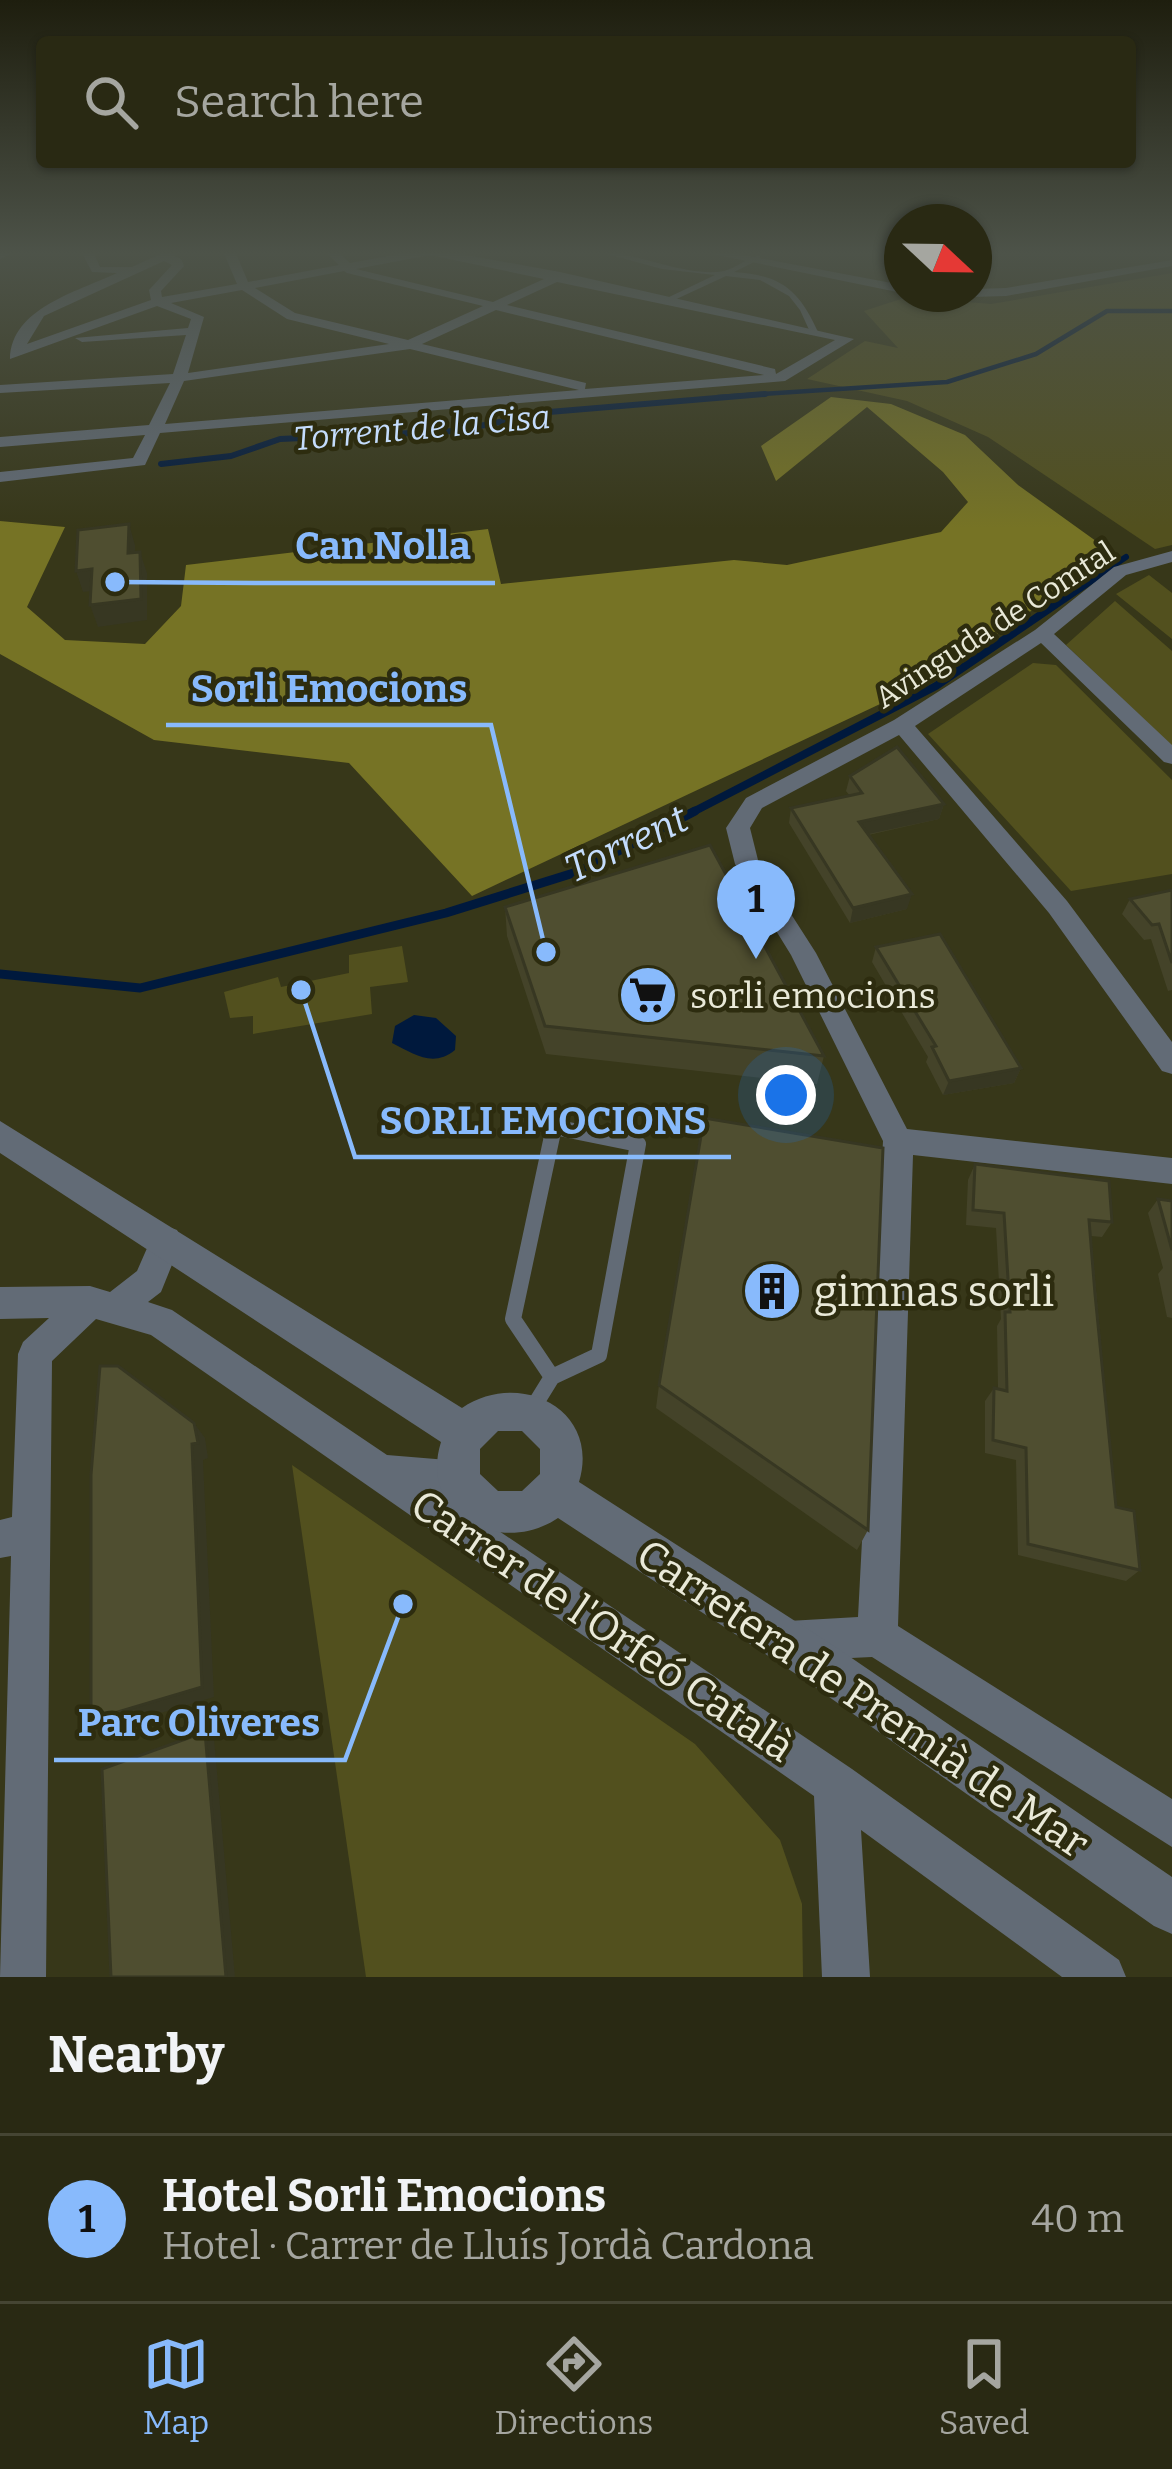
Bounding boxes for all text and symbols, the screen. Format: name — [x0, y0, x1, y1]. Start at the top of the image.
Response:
search box — [36, 36, 1136, 168]
icon: search — [78, 69, 144, 135]
text: Search here — [174, 75, 424, 129]
north arrow — [884, 204, 992, 312]
water label: Torrent de la Cisa — [292, 397, 552, 459]
callout: Can Nolla — [271, 508, 495, 583]
text: Can Nolla — [295, 523, 471, 569]
street label: Avinguda de Comtal — [868, 534, 1122, 716]
callout: Sorli Emocions — [166, 650, 491, 725]
text: Sorli Emocions — [191, 666, 467, 712]
water label: Torrent — [558, 795, 696, 892]
pin: 1 — [717, 860, 795, 959]
supermarket icon: sorli emocions — [617, 964, 679, 1026]
place label: sorli emocions — [690, 974, 936, 1018]
your location — [756, 1065, 816, 1125]
callout: SORLI EMOCIONS — [355, 1082, 731, 1157]
text: SORLI EMOCIONS — [379, 1098, 707, 1144]
building icon: gimnas sorli — [741, 1260, 803, 1322]
place label: gimnas sorli — [814, 1267, 1054, 1317]
street label: Carrer de l'Orfeó Català — [402, 1479, 803, 1773]
street label: Carretera de Premià de Mar — [627, 1529, 1098, 1869]
callout: Parc Oliveres — [54, 1685, 345, 1760]
text: Parc Oliveres — [78, 1700, 320, 1746]
text: Nearby — [48, 2024, 224, 2086]
text: Hotel Sorli Emocions — [162, 2169, 606, 2223]
text: 1 — [79, 2196, 95, 2242]
text: 40 m — [1031, 2196, 1124, 2242]
text: Hotel · Carrer de Lluís Jordà Cardona — [162, 2223, 814, 2269]
tab: Map — [143, 2331, 209, 2443]
tab: Directions — [495, 2331, 653, 2443]
tab: Saved — [939, 2331, 1029, 2443]

